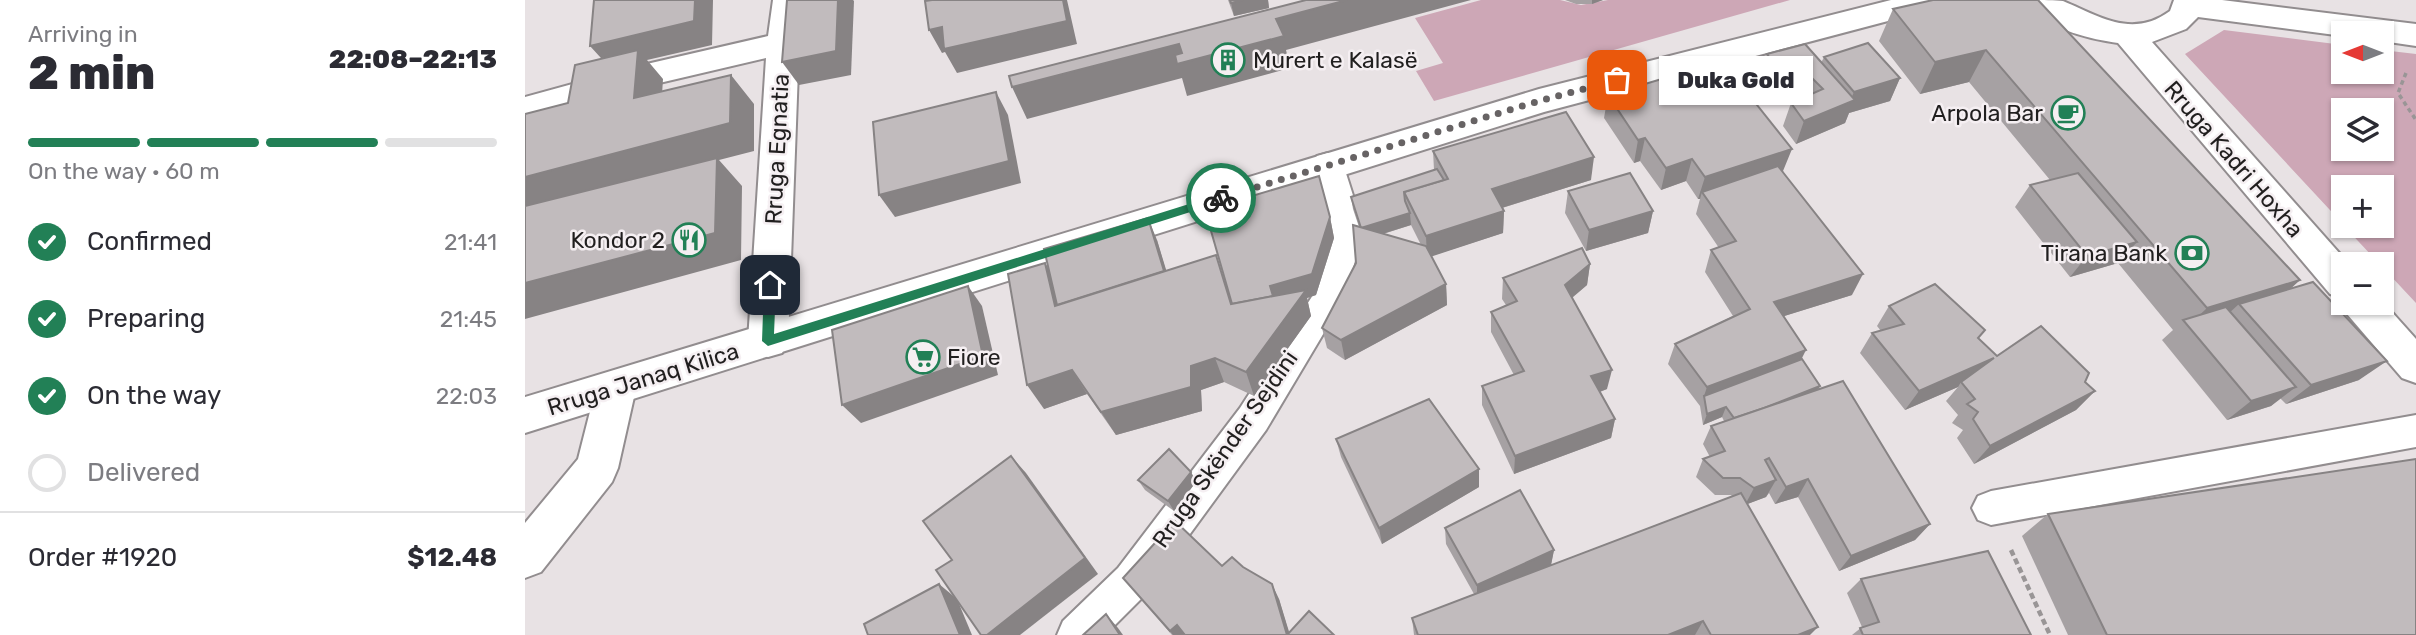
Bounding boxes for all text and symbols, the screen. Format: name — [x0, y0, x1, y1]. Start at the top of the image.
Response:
text: Arriving in — [28, 20, 138, 48]
north arrow — [2331, 21, 2394, 84]
map controls — [2331, 21, 2394, 315]
building icon: Murert e Kalasë — [1209, 41, 1247, 79]
text: 22:08–22:13 — [329, 44, 497, 75]
text: 2 min — [28, 46, 155, 101]
place label: Murert e Kalasë — [1253, 46, 1418, 74]
pin — [1587, 50, 1647, 110]
callout: Duka Gold — [1659, 56, 1813, 104]
icon: bag — [1598, 61, 1636, 99]
text: Duka Gold — [1677, 66, 1795, 94]
street label: Rruga Egnatia — [759, 73, 795, 225]
street label: Rruga Kadri Hoxha — [2158, 75, 2310, 243]
cafe icon: Arpola Bar — [2049, 94, 2087, 132]
button: layers — [2331, 98, 2394, 161]
place label: Arpola Bar — [1931, 99, 2043, 127]
text: On the way · 60 m — [28, 157, 220, 185]
courier — [1186, 163, 1256, 233]
button: + — [2331, 175, 2394, 238]
icon: bike — [1202, 179, 1240, 217]
restaurant icon: Kondor 2 — [670, 221, 708, 259]
icon: check — [28, 223, 66, 261]
text: Confirmed — [87, 226, 212, 257]
place label: Kondor 2 — [570, 226, 665, 254]
text: 21:41 — [444, 228, 497, 256]
bank icon: Tirana Bank — [2173, 234, 2211, 272]
place label: Tirana Bank — [2041, 239, 2167, 267]
button: − — [2331, 252, 2394, 315]
pin — [740, 255, 800, 315]
icon: home — [751, 266, 789, 304]
icon: check — [28, 300, 66, 338]
text: Preparing — [87, 303, 205, 334]
text: 21:45 — [440, 305, 497, 333]
street label: Rruga Janaq Kilica — [544, 337, 742, 421]
supermarket icon: Fiore — [904, 338, 942, 376]
place label: Fiore — [947, 343, 1001, 371]
street label: Rruga Skënder Sejdini — [1146, 345, 1304, 553]
icon: check — [28, 377, 66, 415]
text: On the way — [87, 380, 221, 411]
text: 22:03 — [436, 382, 497, 410]
text: Delivered — [87, 457, 200, 488]
text: Order #1920 — [28, 542, 177, 573]
text: $12.48 — [407, 542, 497, 573]

